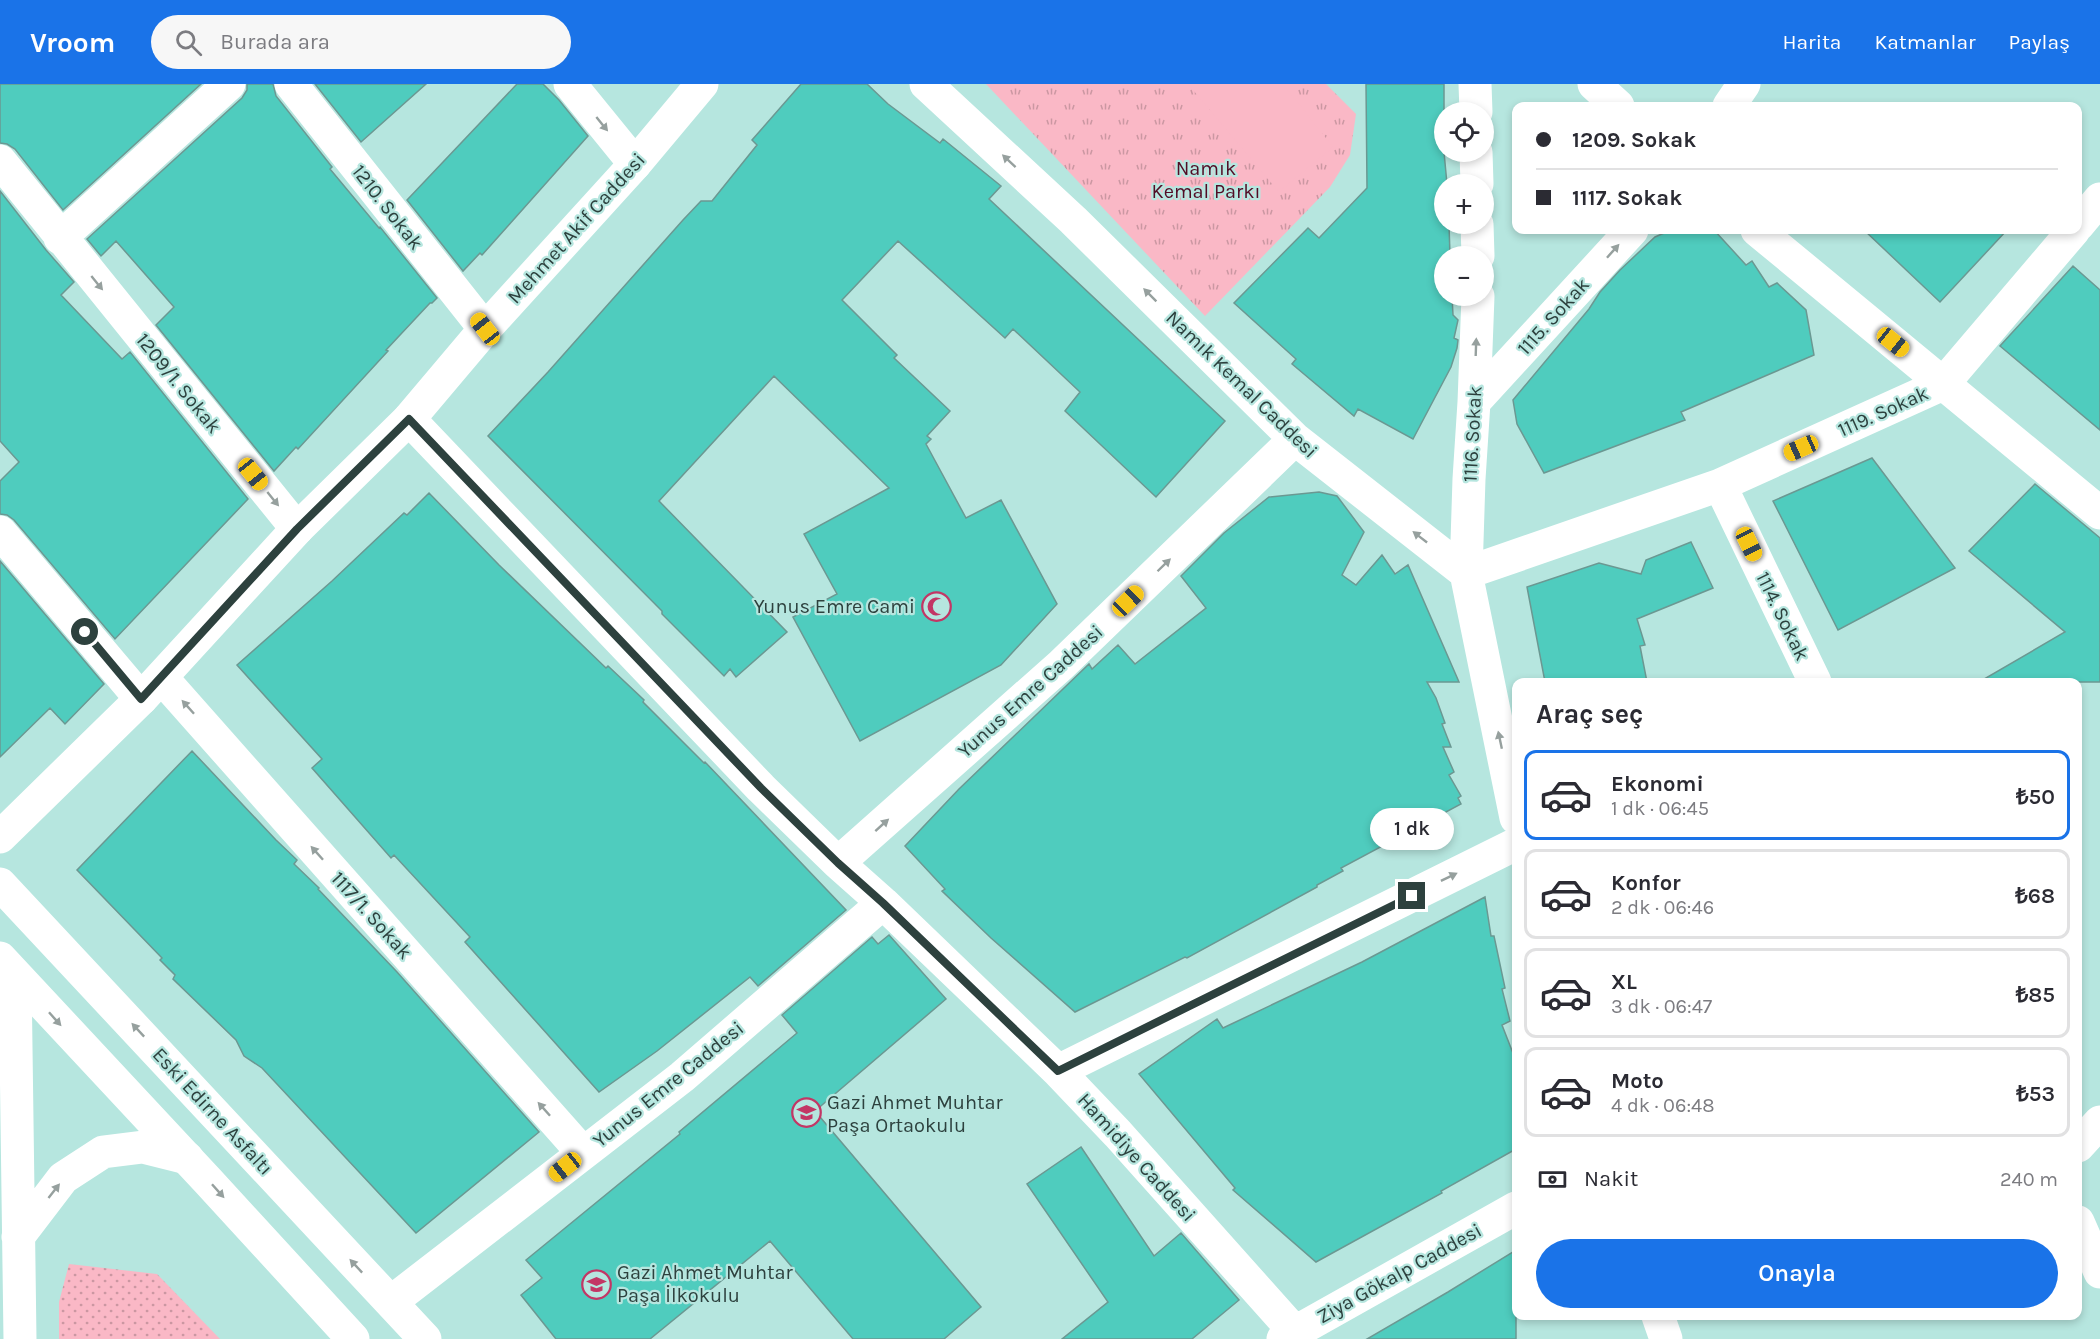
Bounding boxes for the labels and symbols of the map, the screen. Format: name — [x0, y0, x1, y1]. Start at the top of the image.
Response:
one-way arrow — [596, 116, 609, 132]
street label: Mehmet Akif Caddesi — [503, 148, 650, 308]
one-way arrow — [1002, 155, 1017, 168]
park label: Namık Kemal Parkı — [1151, 157, 1261, 203]
street label: 1210. Sokak — [347, 160, 428, 254]
one-way arrow — [1606, 243, 1620, 258]
street label: 1115. Sokak — [1513, 273, 1594, 360]
one-way arrow — [91, 275, 104, 291]
one-way arrow — [1143, 289, 1157, 303]
street label: Namık Kemal Caddesi — [1161, 306, 1322, 463]
car — [467, 309, 503, 349]
car — [1873, 324, 1913, 360]
street label: 1209/1. Sokak — [131, 329, 226, 438]
one-way arrow — [1471, 337, 1481, 356]
street label: 1119. Sokak — [1835, 381, 1932, 442]
street label: 1116. Sokak — [1458, 385, 1487, 483]
car — [1781, 432, 1821, 464]
car — [235, 454, 271, 494]
one-way arrow — [267, 492, 279, 507]
car — [1733, 524, 1765, 564]
one-way arrow — [1412, 530, 1428, 543]
one-way arrow — [1157, 558, 1172, 572]
street label: 1114. Sokak — [1751, 568, 1814, 664]
car — [1109, 582, 1147, 620]
mosque icon: Yunus Emre Cami — [920, 590, 952, 622]
place label: Yunus Emre Cami — [754, 595, 915, 618]
route start — [71, 618, 98, 645]
street label: Yunus Emre Caddesi — [953, 620, 1108, 763]
one-way arrow — [181, 700, 195, 715]
one-way arrow — [1495, 731, 1505, 749]
callout: 1 dk — [1370, 809, 1454, 851]
one-way arrow — [874, 818, 889, 832]
one-way arrow — [311, 846, 324, 861]
street label: 1117/1. Sokak — [326, 867, 417, 964]
one-way arrow — [1440, 873, 1457, 882]
route end — [1398, 882, 1425, 909]
one-way arrow — [48, 1011, 62, 1026]
street label: Yunus Emre Caddesi — [588, 1017, 748, 1152]
one-way arrow — [131, 1023, 145, 1038]
street label: Eski Edirne Asfaltı — [148, 1043, 277, 1180]
street label: Hamidiye Caddesi — [1073, 1088, 1200, 1226]
place label: Gazi Ahmet Muhtar Paşa Ortaokulu — [827, 1091, 1004, 1137]
school or university icon: Gazi Ahmet Muhtar Paşa Ortaokulu — [790, 1097, 822, 1129]
one-way arrow — [538, 1102, 551, 1117]
car — [545, 1149, 585, 1185]
one-way arrow — [47, 1183, 59, 1198]
one-way arrow — [210, 1184, 224, 1198]
street label: Ziya Gökalp Caddesi — [1313, 1219, 1486, 1328]
one-way arrow — [350, 1259, 364, 1273]
place label: Gazi Ahmet Muhtar Paşa İlkokulu — [617, 1261, 794, 1307]
school or university icon: Gazi Ahmet Muhtar Paşa İlkokulu — [580, 1268, 612, 1300]

